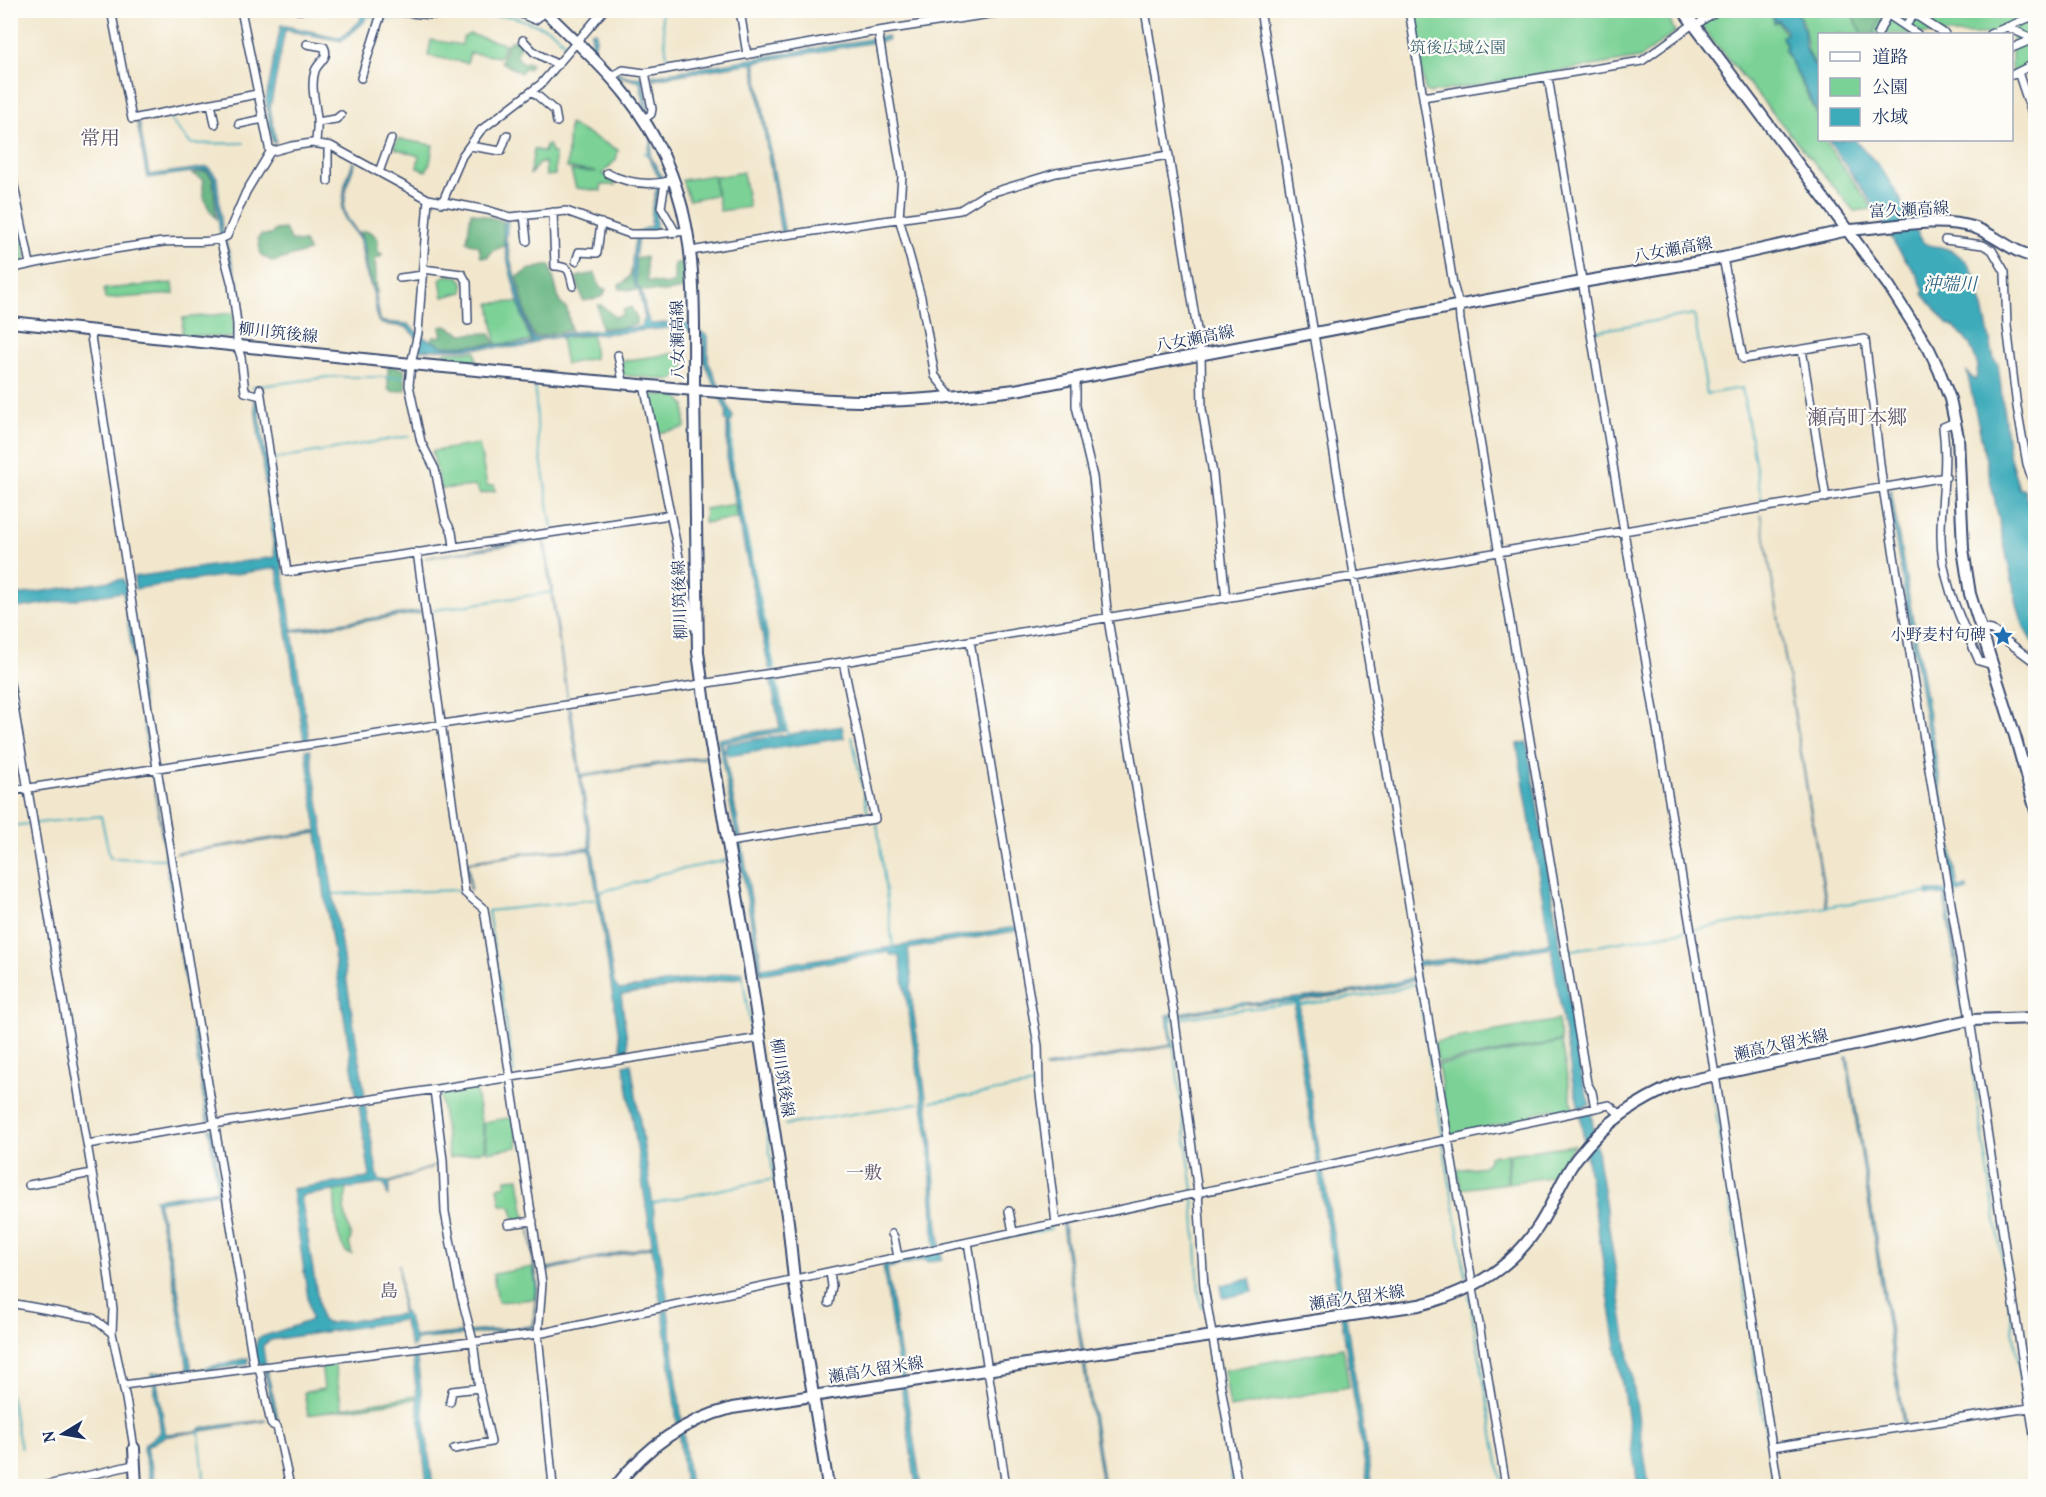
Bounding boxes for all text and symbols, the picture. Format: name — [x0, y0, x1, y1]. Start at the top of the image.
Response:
legend — [1818, 33, 2013, 141]
park label: 筑後広域公園 — [1410, 38, 1506, 60]
text: 道路 — [1872, 46, 1908, 71]
text: 公園 — [1872, 76, 1908, 101]
text: 水域 — [1872, 106, 1908, 131]
district label: 常用 — [80, 126, 120, 154]
street label: 富久瀬高線 — [1868, 198, 1950, 224]
street label: 八女瀬高線 — [1632, 233, 1714, 269]
water label: 沖端川 — [1923, 273, 1979, 298]
street label: 八女瀬高線 — [667, 300, 691, 380]
street label: 柳川筑後線 — [237, 319, 319, 349]
street label: 八女瀬高線 — [1154, 322, 1236, 358]
district label: 瀬高町本郷 — [1807, 405, 1907, 433]
street label: 柳川筑後線 — [669, 560, 693, 640]
place icon: 小野麦村句碑 — [1991, 624, 2015, 648]
place label: 小野麦村句碑 — [1890, 625, 1986, 647]
street label: 瀬高久留米線 — [1732, 1025, 1830, 1067]
street label: 柳川筑後線 — [764, 1037, 798, 1119]
district label: 一敷 — [846, 1162, 882, 1187]
district label: 島 — [380, 1280, 398, 1305]
street label: 瀬高久留米線 — [1308, 1281, 1406, 1317]
street label: 瀬高久留米線 — [827, 1353, 925, 1389]
north arrow — [33, 1404, 93, 1464]
text: N — [38, 1428, 62, 1444]

